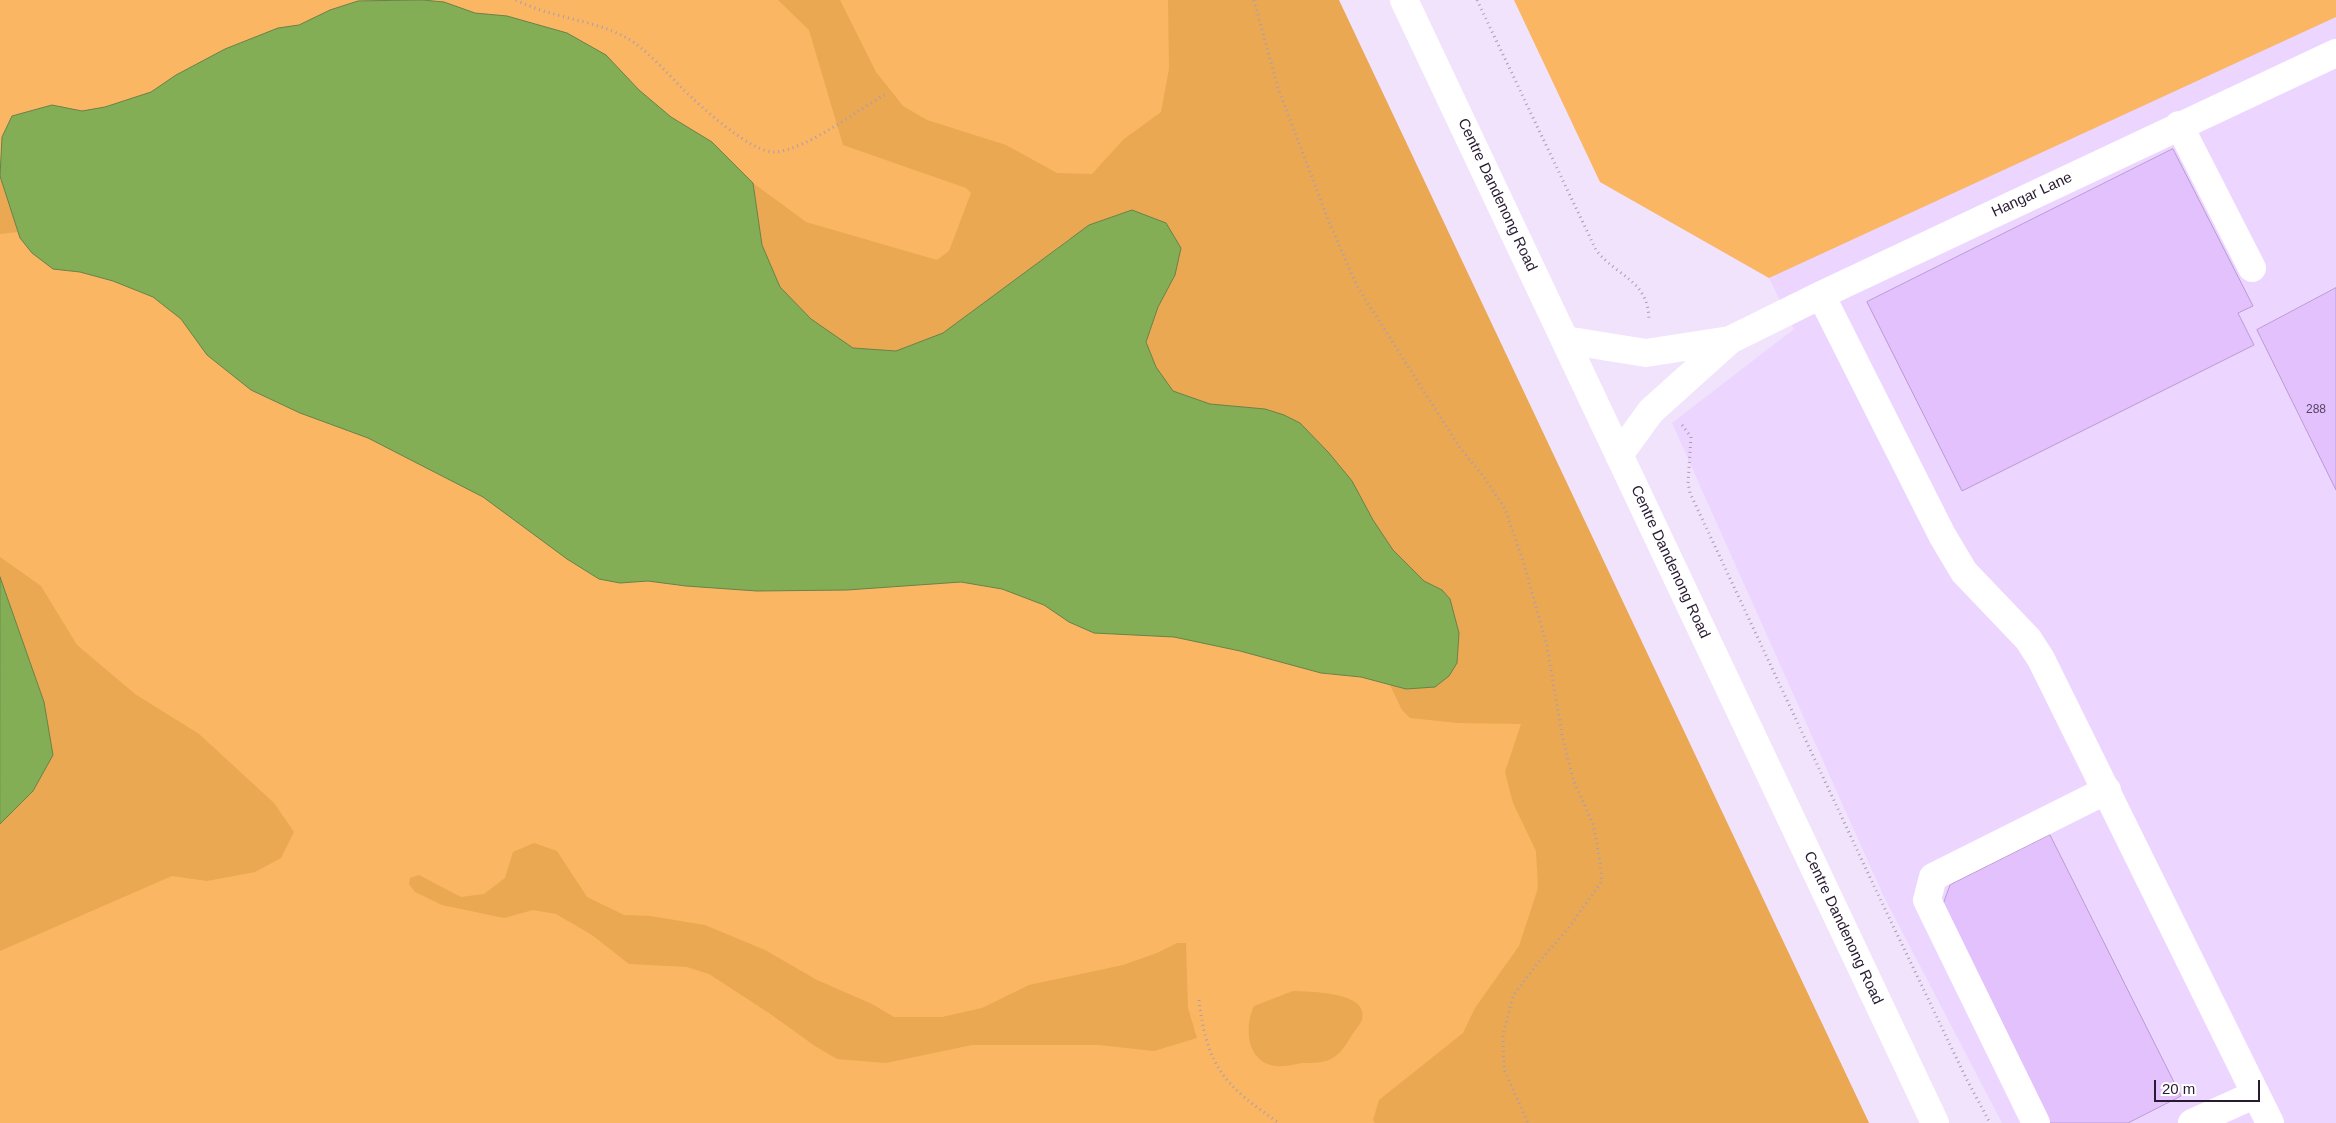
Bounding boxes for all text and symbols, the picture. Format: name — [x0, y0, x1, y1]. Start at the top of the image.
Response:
street label: Centre Dandenong Road — [1454, 116, 1540, 274]
street label: Hangar Lane — [1989, 169, 2075, 221]
house number: 288 — [2306, 403, 2326, 417]
street label: Centre Dandenong Road — [1627, 483, 1713, 641]
street label: Centre Dandenong Road — [1800, 849, 1886, 1007]
scale bar — [2156, 1070, 2262, 1102]
text: 20 m — [2162, 1080, 2195, 1097]

